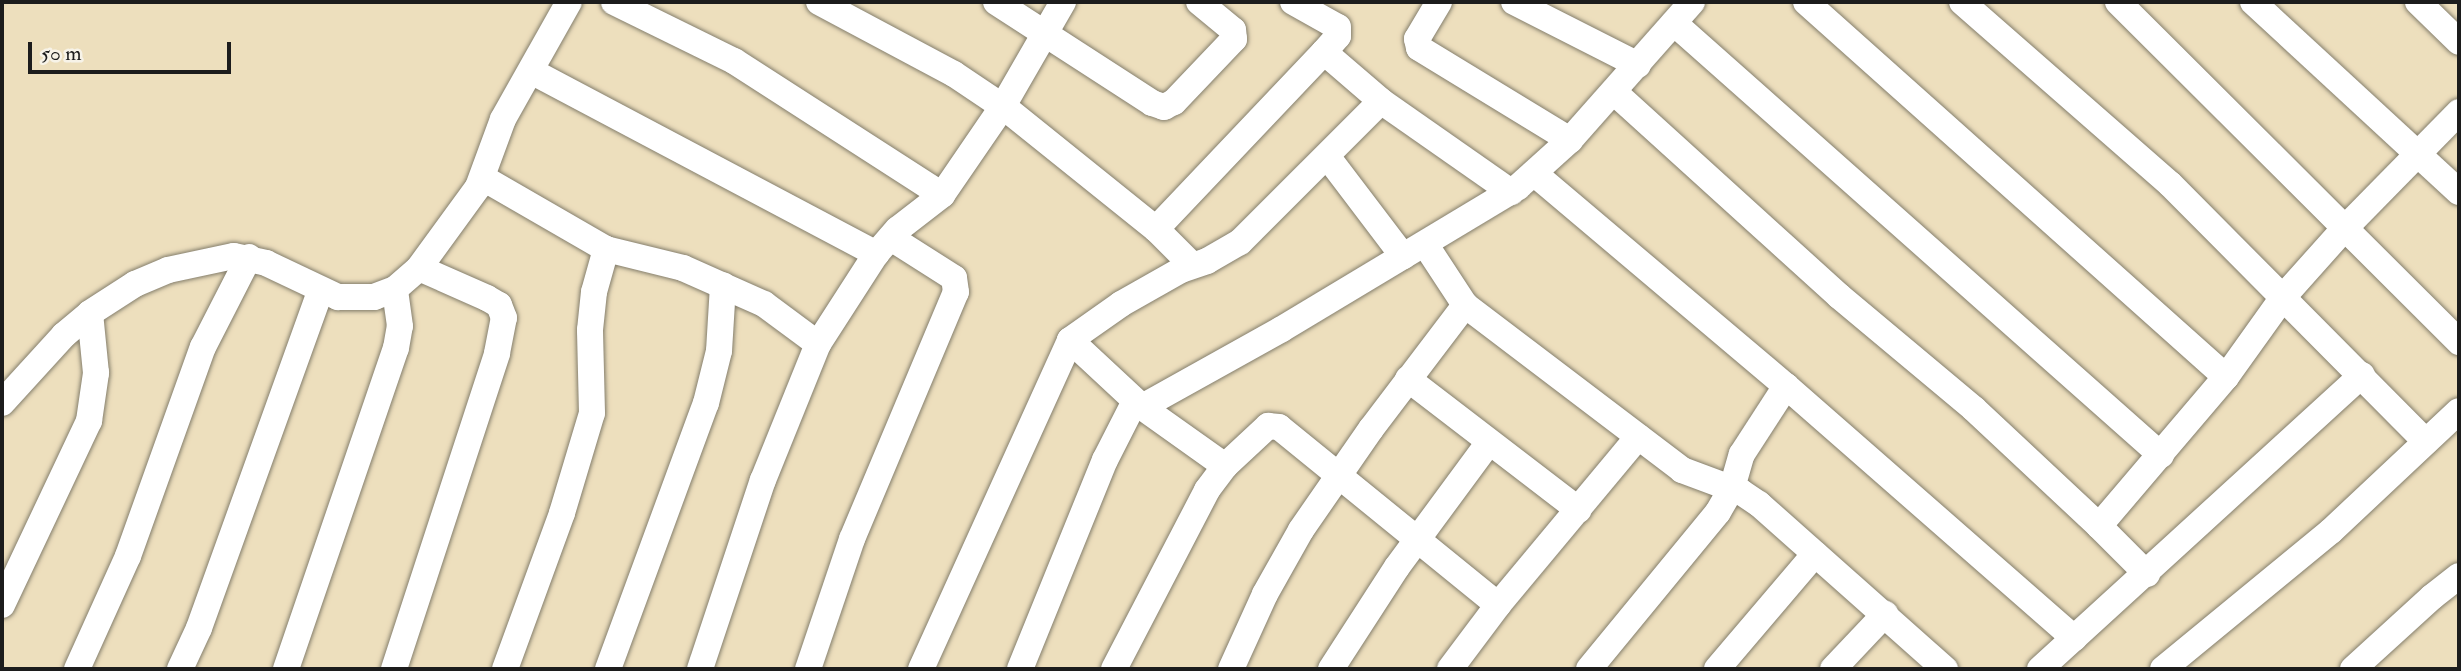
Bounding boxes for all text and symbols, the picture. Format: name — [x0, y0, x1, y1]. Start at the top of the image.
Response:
scale bar — [32, 28, 234, 72]
text: 50 m — [41, 40, 82, 67]

